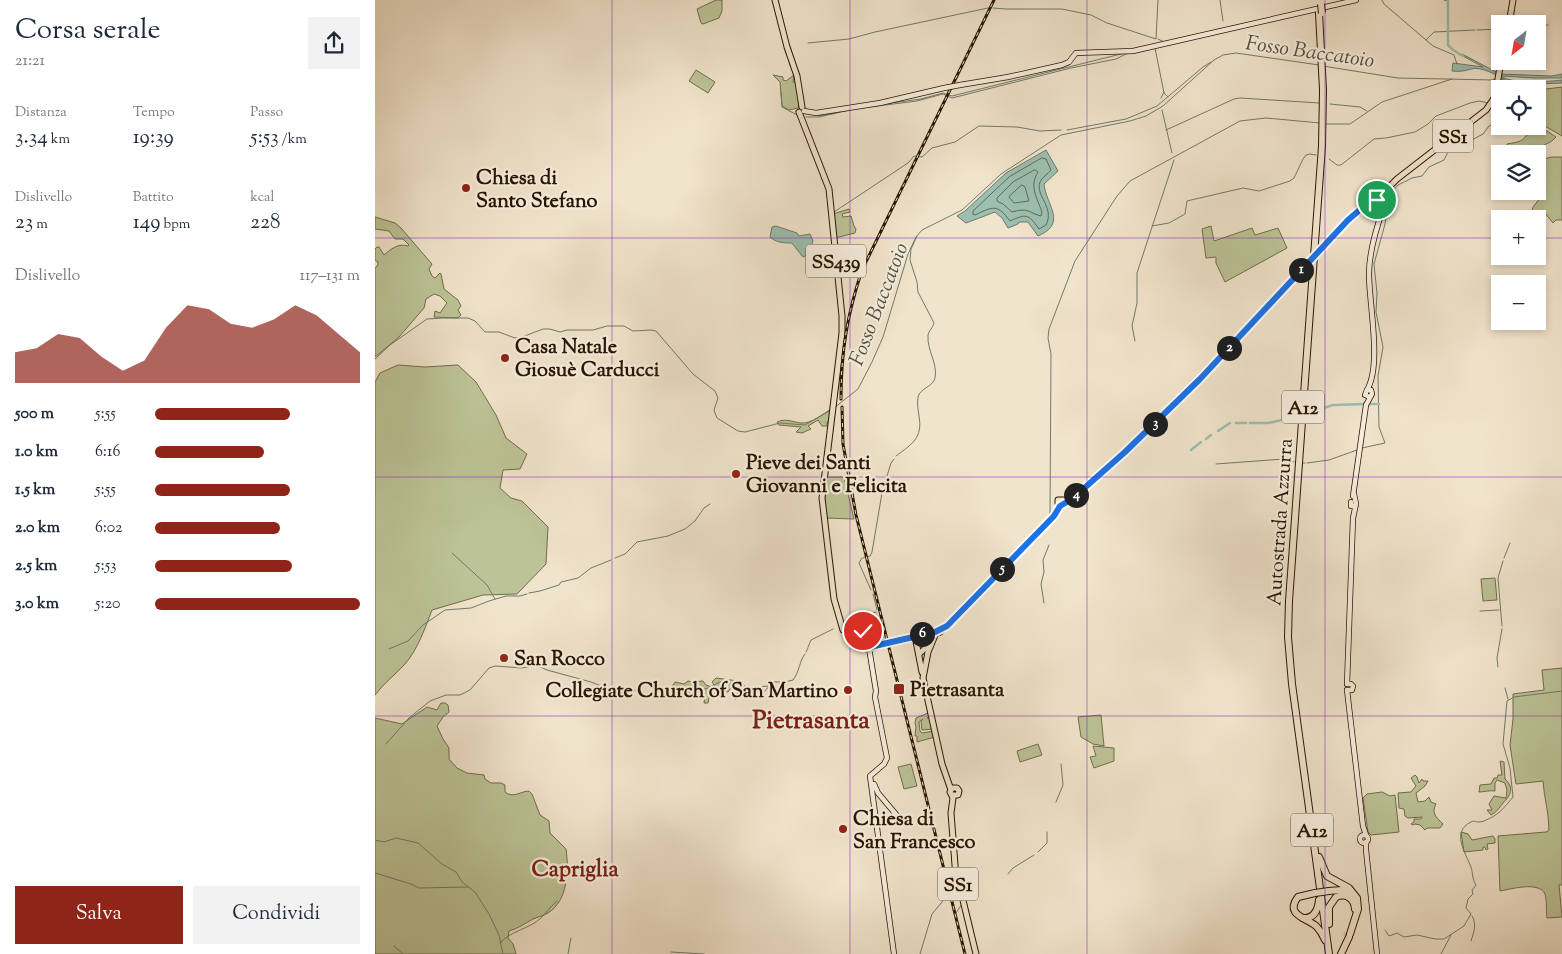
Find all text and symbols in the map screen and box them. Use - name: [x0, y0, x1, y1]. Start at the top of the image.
- text: Corsa serale: [15, 11, 161, 51]
- north arrow: [1491, 15, 1546, 70]
- map controls: [1491, 15, 1546, 330]
- button: share: [308, 17, 360, 69]
- water label: Fosso Baccatoio: [1243, 29, 1376, 77]
- text: 21:21: [15, 50, 45, 73]
- button: locate: [1491, 80, 1546, 135]
- text: Distanza: [15, 103, 67, 123]
- text: Tempo: [133, 103, 175, 123]
- text: Passo: [250, 103, 283, 123]
- road number: SS1: [1433, 120, 1473, 152]
- text: 3.34: [15, 123, 48, 153]
- text: 19:39: [133, 123, 174, 153]
- text: 5:53: [250, 123, 279, 153]
- text: km: [48, 130, 70, 150]
- text: /km: [279, 130, 307, 150]
- button: layers: [1491, 145, 1546, 200]
- place label: Chiesa di Santo Stefano: [476, 165, 598, 217]
- pin: [1356, 179, 1398, 221]
- marker: Chiesa di Santo Stefano: [460, 182, 472, 194]
- icon: arrive: [1363, 186, 1391, 214]
- text: Dislivello: [15, 188, 72, 208]
- text: Battito: [133, 188, 174, 208]
- text: kcal: [250, 188, 274, 208]
- text: 23: [15, 208, 33, 238]
- text: 149: [133, 208, 160, 238]
- text: 228: [250, 208, 280, 238]
- button: +: [1491, 210, 1546, 265]
- text: m: [33, 215, 48, 235]
- text: bpm: [160, 215, 190, 235]
- water label: Fosso Baccatoio: [843, 239, 917, 371]
- road number: SS439: [806, 245, 866, 278]
- pin: 1: [1289, 258, 1313, 282]
- text: 1: [1299, 260, 1304, 280]
- text: Dislivello: [15, 265, 80, 288]
- text: 117–131 m: [300, 265, 360, 288]
- button: −: [1491, 275, 1546, 330]
- place label: Casa Natale Giosuè Carducci: [515, 334, 660, 386]
- pin: 2: [1217, 336, 1241, 360]
- text: 2: [1226, 338, 1233, 358]
- marker: Casa Natale Giosuè Carducci: [499, 352, 511, 364]
- road number: A12: [1282, 391, 1324, 424]
- text: 500 m: [15, 403, 54, 426]
- text: 5:55: [95, 403, 116, 426]
- pin: 3: [1143, 412, 1167, 436]
- text: 3: [1153, 414, 1158, 434]
- street label: Autostrada Azzurra: [1261, 437, 1302, 607]
- text: 1.0 km: [15, 441, 58, 464]
- text: 6:16: [95, 441, 120, 464]
- place label: Pieve dei Santi Giovanni e Felicita: [746, 450, 908, 502]
- marker: Pieve dei Santi Giovanni e Felicita: [730, 468, 742, 480]
- text: 1.5 km: [15, 479, 55, 502]
- text: 5:55: [95, 479, 116, 502]
- pin: 4: [1063, 482, 1089, 508]
- text: 4: [1073, 485, 1080, 505]
- text: 2.0 km: [15, 517, 60, 540]
- text: 6:02: [95, 517, 123, 540]
- text: 2.5 km: [15, 555, 57, 578]
- text: 5:53: [95, 555, 117, 578]
- pin: 5: [989, 556, 1015, 582]
- text: 5: [1000, 559, 1005, 579]
- text: 3.0 km: [15, 593, 59, 616]
- text: 5:20: [95, 593, 121, 616]
- pin: [842, 610, 884, 652]
- icon: check: [849, 617, 877, 645]
- pin: 6: [909, 622, 935, 646]
- text: 6: [919, 624, 926, 644]
- place label: San Rocco: [514, 646, 605, 675]
- marker: San Rocco: [498, 652, 510, 664]
- place label: Pietrasanta: [910, 677, 1005, 706]
- place label: Collegiate Church of San Martino: [546, 678, 838, 707]
- marker: Pietrasanta: [892, 682, 906, 696]
- marker: Collegiate Church of San Martino: [842, 684, 854, 696]
- district label: Pietrasanta: [752, 704, 870, 740]
- place label: Chiesa di San Francesco: [853, 806, 976, 858]
- road number: A12: [1291, 814, 1333, 846]
- marker: Chiesa di San Francesco: [837, 823, 849, 835]
- district label: Capriglia: [531, 855, 619, 887]
- road number: SS1: [938, 868, 978, 901]
- button: Salva: [15, 886, 183, 944]
- button: Condividi: [193, 886, 360, 944]

